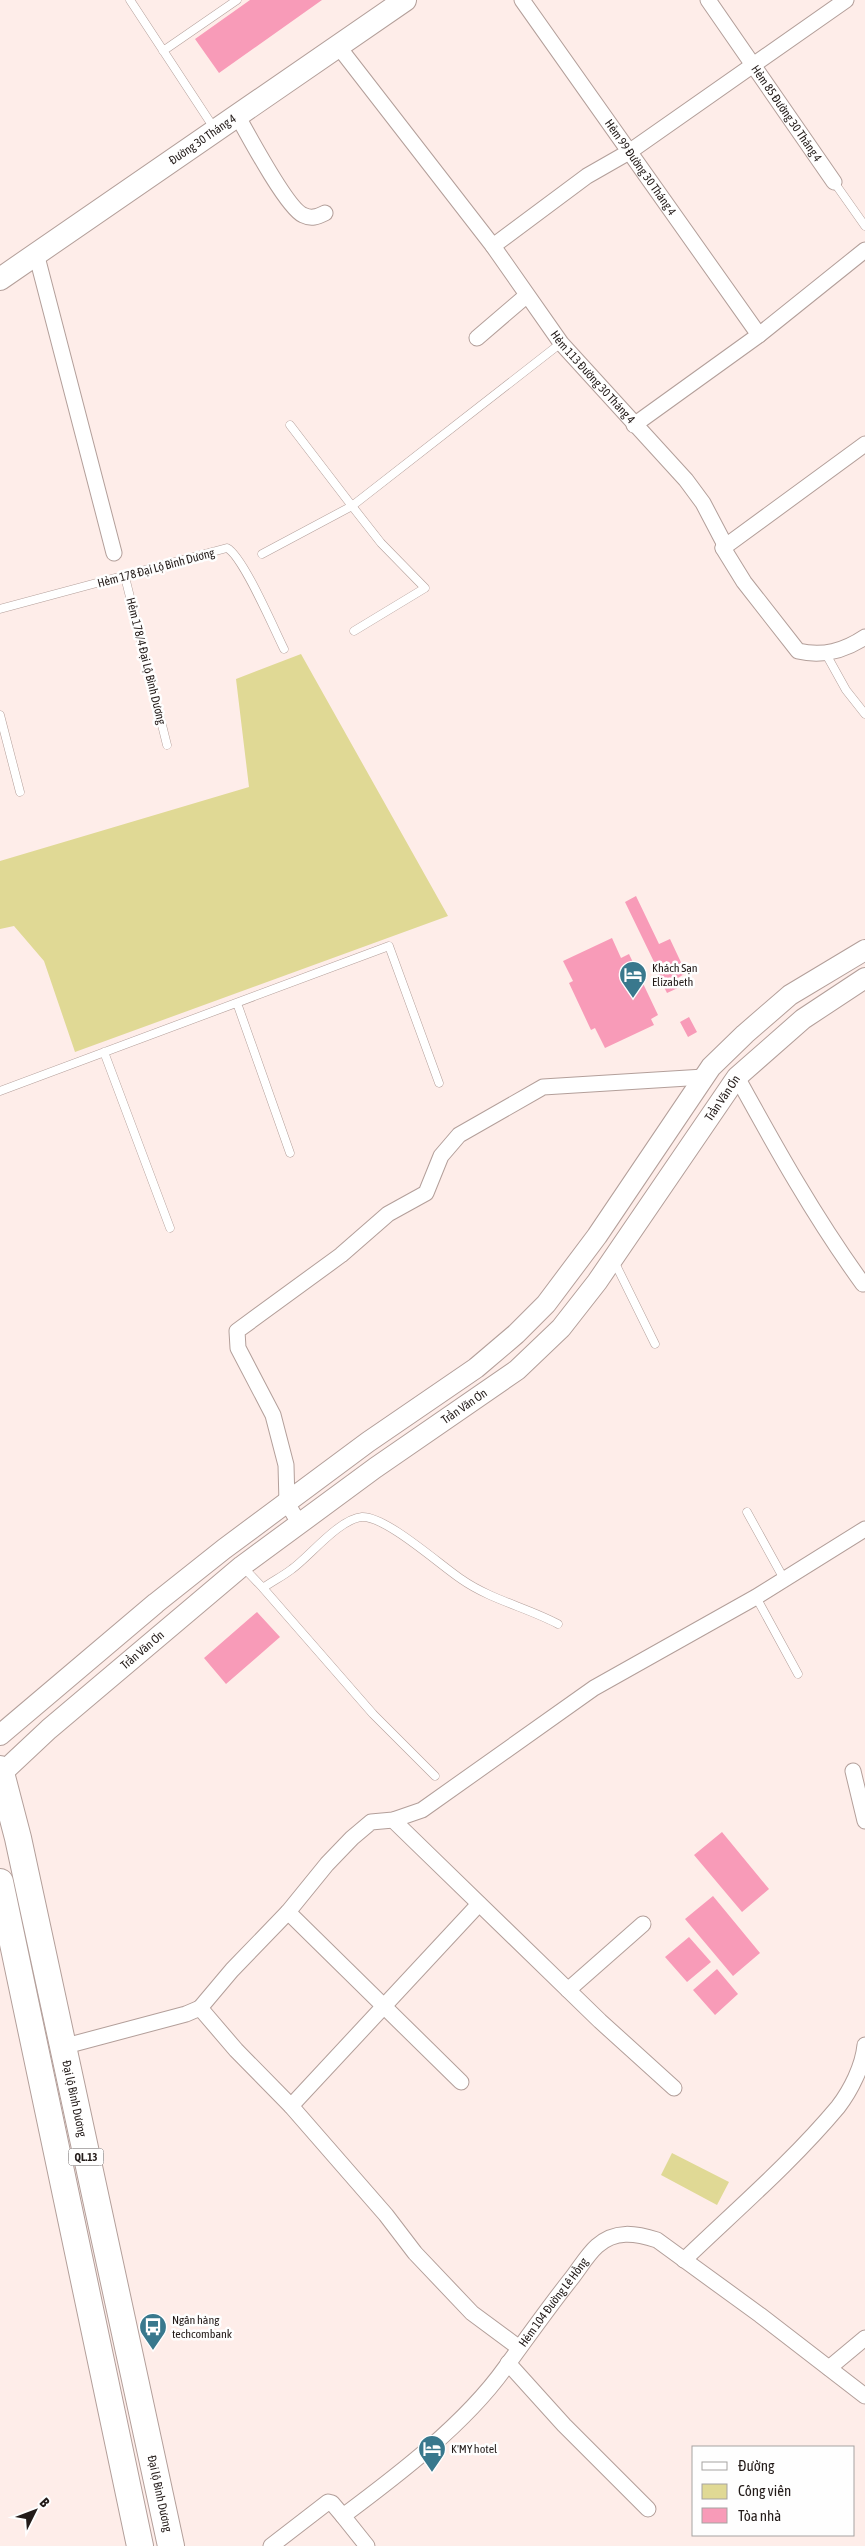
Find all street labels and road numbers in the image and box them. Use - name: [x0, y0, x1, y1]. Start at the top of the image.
- street label: Hẻm 85 Đường 30 Tháng 4: [748, 63, 825, 165]
- street label: Đường 30 Tháng 4: [166, 111, 239, 167]
- street label: Hẻm 99 Đường 30 Tháng 4: [602, 117, 679, 218]
- street label: Hẻm 113 Đường 30 Tháng 4: [548, 328, 638, 427]
- street label: Hẻm 178 Đại Lộ Bình Dương: [96, 545, 217, 590]
- street label: Hẻm 178/4 Đại Lộ Bình Dương: [123, 596, 169, 727]
- street label: Trần Văn Ơn: [702, 1073, 743, 1124]
- street label: Trần Văn Ơn: [439, 1386, 490, 1427]
- street label: Trần Văn Ơn: [118, 1628, 167, 1672]
- street label: Đại lộ Bình Dương: [59, 2059, 90, 2139]
- road number: QL.13: [68, 2148, 104, 2166]
- street label: Hẻm 104 Đường Lê Hồng: [516, 2254, 592, 2350]
- street label: Đại lộ Bình Dương: [145, 2454, 175, 2534]

